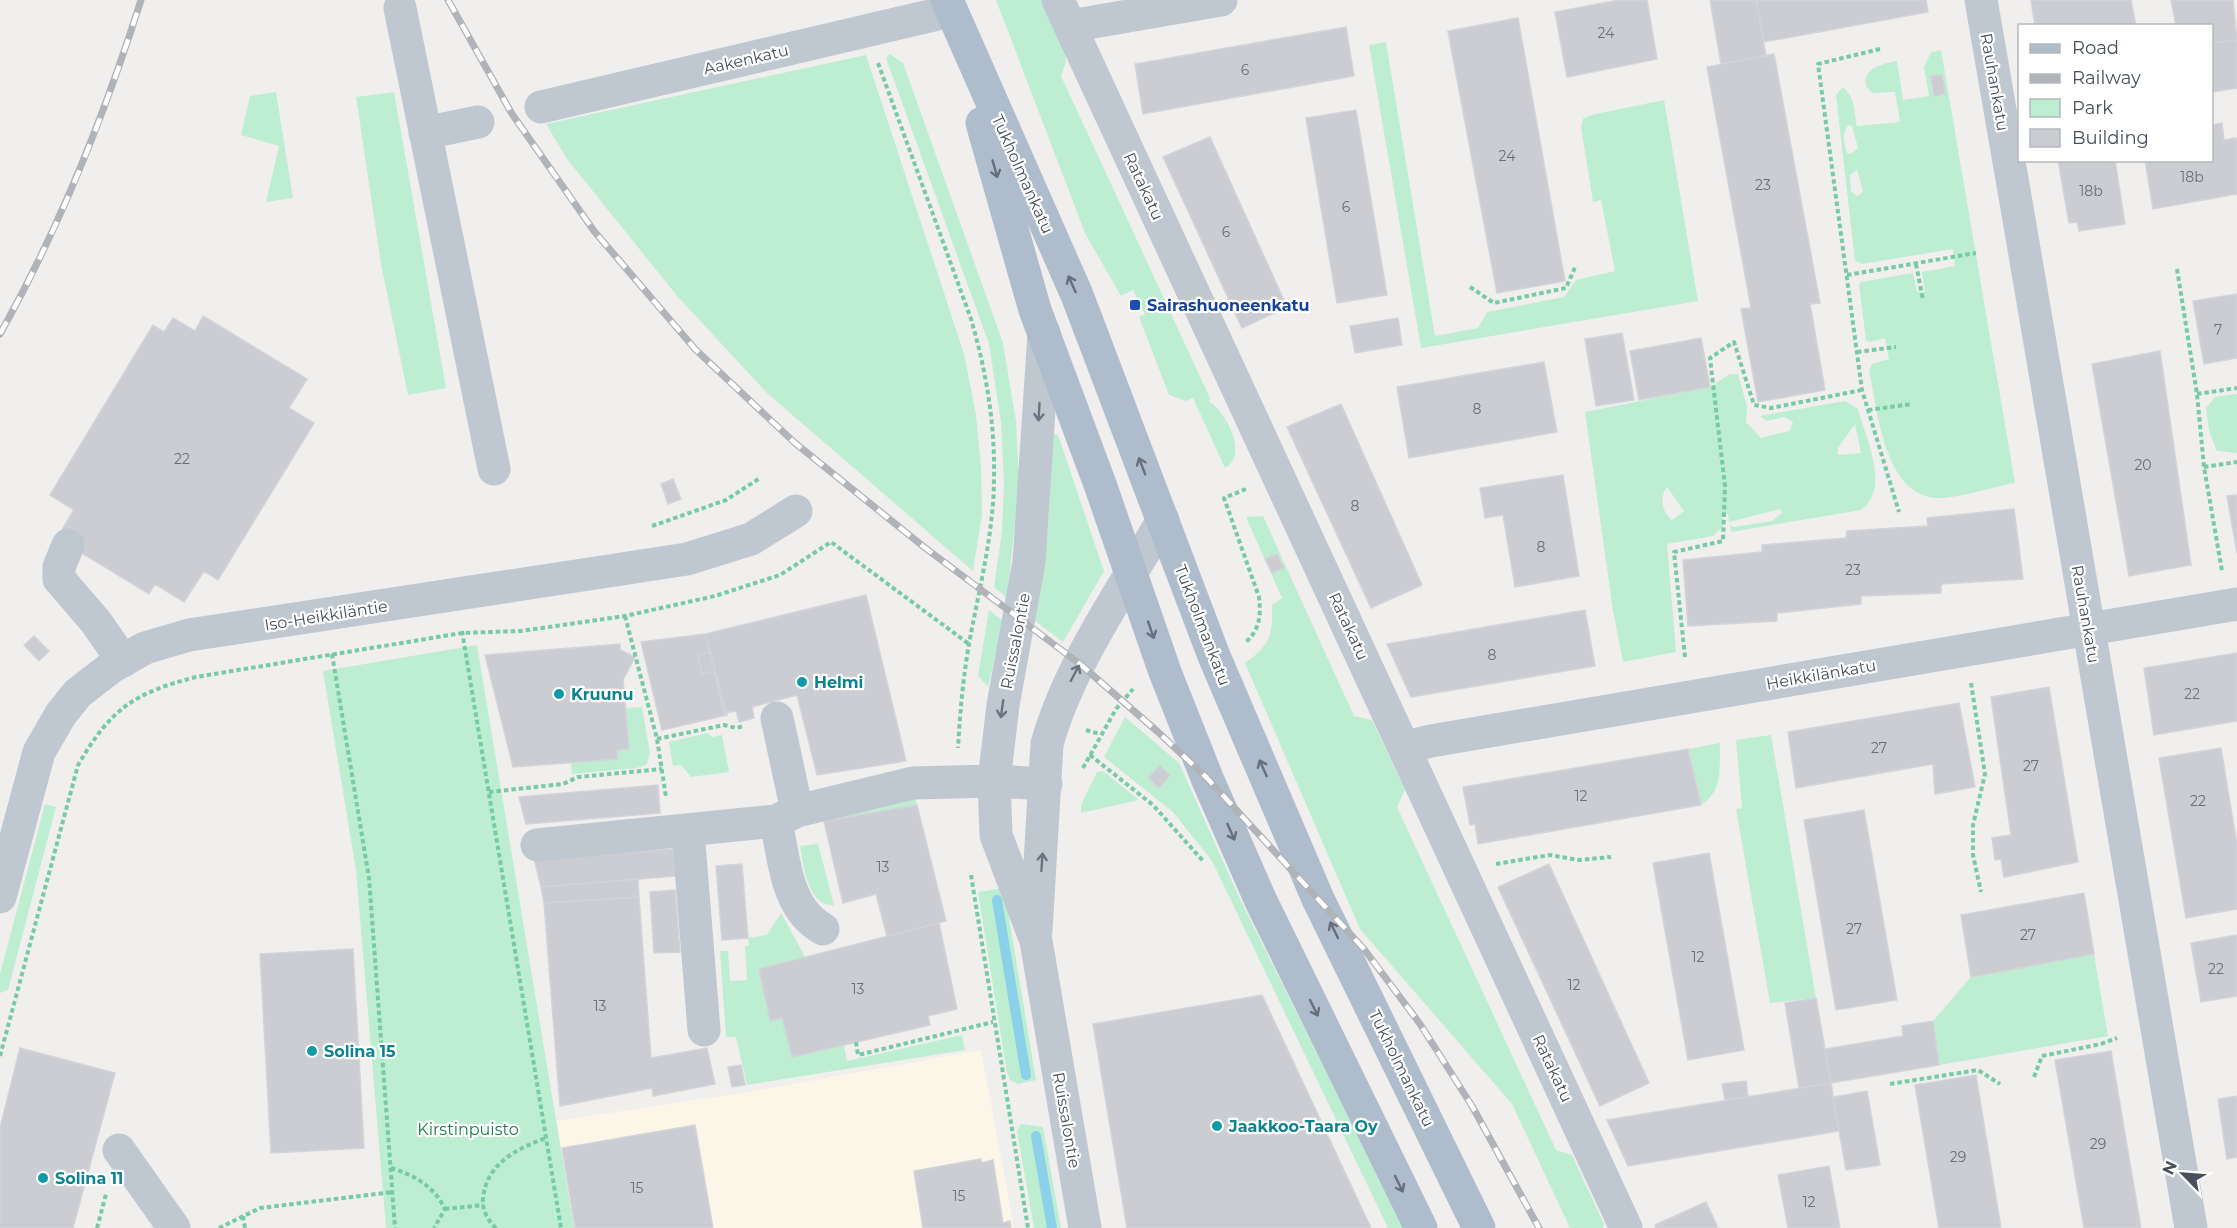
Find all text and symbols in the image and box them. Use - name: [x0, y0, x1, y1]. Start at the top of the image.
- house number: 24: [1598, 24, 1615, 42]
- legend: [2018, 24, 2213, 162]
- street label: Rauhankatu: [1977, 32, 2012, 132]
- text: Road: [2072, 37, 2119, 59]
- street label: Aakenkatu: [702, 40, 790, 78]
- house number: 6: [1241, 61, 1250, 79]
- text: Railway: [2072, 67, 2141, 89]
- text: Park: [2072, 97, 2113, 119]
- street label: Tukholmankatu: [988, 112, 1057, 236]
- text: Building: [2072, 127, 2149, 149]
- house number: 24: [1499, 147, 1516, 165]
- street label: Ratakatu: [1120, 149, 1168, 223]
- one-way arrow: [990, 159, 1001, 178]
- house number: 18b: [2180, 168, 2204, 186]
- house number: 23: [1755, 176, 1771, 194]
- house number: 18b: [2079, 182, 2103, 200]
- house number: 6: [1342, 198, 1351, 216]
- house number: 6: [1222, 223, 1231, 241]
- one-way arrow: [1066, 275, 1077, 293]
- place label: Sairashuoneenkatu: [1147, 296, 1310, 315]
- marker: Sairashuoneenkatu: [1128, 298, 1142, 312]
- house number: 7: [2214, 321, 2222, 339]
- house number: 8: [1473, 400, 1482, 418]
- one-way arrow: [1034, 402, 1045, 422]
- house number: 22: [174, 450, 190, 468]
- house number: 20: [2134, 456, 2152, 474]
- one-way arrow: [1136, 457, 1147, 476]
- house number: 8: [1351, 497, 1360, 515]
- house number: 8: [1537, 538, 1546, 556]
- house number: 23: [1845, 561, 1861, 579]
- street label: Tukholmankatu: [1171, 562, 1234, 688]
- street label: Rauhankatu: [2068, 564, 2103, 664]
- street label: Ratakatu: [1325, 589, 1373, 663]
- street label: Ruissalontie: [997, 592, 1034, 691]
- street label: Iso-Heikkiläntie: [263, 596, 389, 635]
- one-way arrow: [1146, 620, 1157, 639]
- house number: 8: [1488, 646, 1497, 664]
- street label: Heikkilänkatu: [1765, 655, 1877, 693]
- one-way arrow: [1069, 665, 1081, 682]
- place label: Helmi: [814, 673, 863, 692]
- marker: Helmi: [795, 675, 809, 689]
- place label: Kruunu: [571, 685, 634, 704]
- house number: 22: [2184, 685, 2200, 703]
- marker: Kruunu: [552, 687, 566, 701]
- one-way arrow: [997, 699, 1008, 719]
- house number: 27: [1871, 739, 1887, 757]
- house number: 27: [2023, 757, 2039, 775]
- one-way arrow: [1257, 760, 1268, 778]
- house number: 12: [1574, 787, 1588, 805]
- house number: 22: [2190, 792, 2206, 810]
- one-way arrow: [1226, 822, 1238, 840]
- one-way arrow: [1037, 853, 1048, 873]
- house number: 13: [877, 858, 890, 876]
- house number: 27: [1846, 920, 1862, 938]
- one-way arrow: [1327, 922, 1339, 940]
- house number: 27: [2020, 926, 2036, 944]
- house number: 12: [1691, 948, 1705, 966]
- house number: 22: [2208, 960, 2224, 978]
- house number: 12: [1567, 976, 1581, 994]
- house number: 13: [852, 980, 865, 998]
- house number: 13: [594, 997, 607, 1015]
- one-way arrow: [1308, 999, 1320, 1017]
- street label: Tukholmankatu: [1365, 1007, 1438, 1130]
- street label: Ratakatu: [1529, 1031, 1577, 1105]
- place label: Solina 15: [324, 1042, 396, 1061]
- marker: Solina 15: [305, 1044, 319, 1058]
- street label: Ruissalontie: [1049, 1071, 1084, 1170]
- place label: Jaakkoo-Taara Oy: [1228, 1117, 1378, 1136]
- marker: Jaakkoo-Taara Oy: [1210, 1119, 1224, 1133]
- park label: Kirstinpuisto: [417, 1120, 519, 1139]
- house number: 29: [2090, 1135, 2106, 1153]
- north arrow: [2153, 1144, 2213, 1204]
- house number: 29: [1950, 1148, 1966, 1166]
- text: N: [2159, 1158, 2181, 1178]
- place label: Solina 11: [55, 1169, 123, 1188]
- marker: Solina 11: [36, 1171, 50, 1185]
- one-way arrow: [1394, 1174, 1406, 1192]
- house number: 15: [631, 1179, 644, 1197]
- house number: 15: [953, 1187, 966, 1205]
- house number: 12: [1802, 1193, 1816, 1211]

